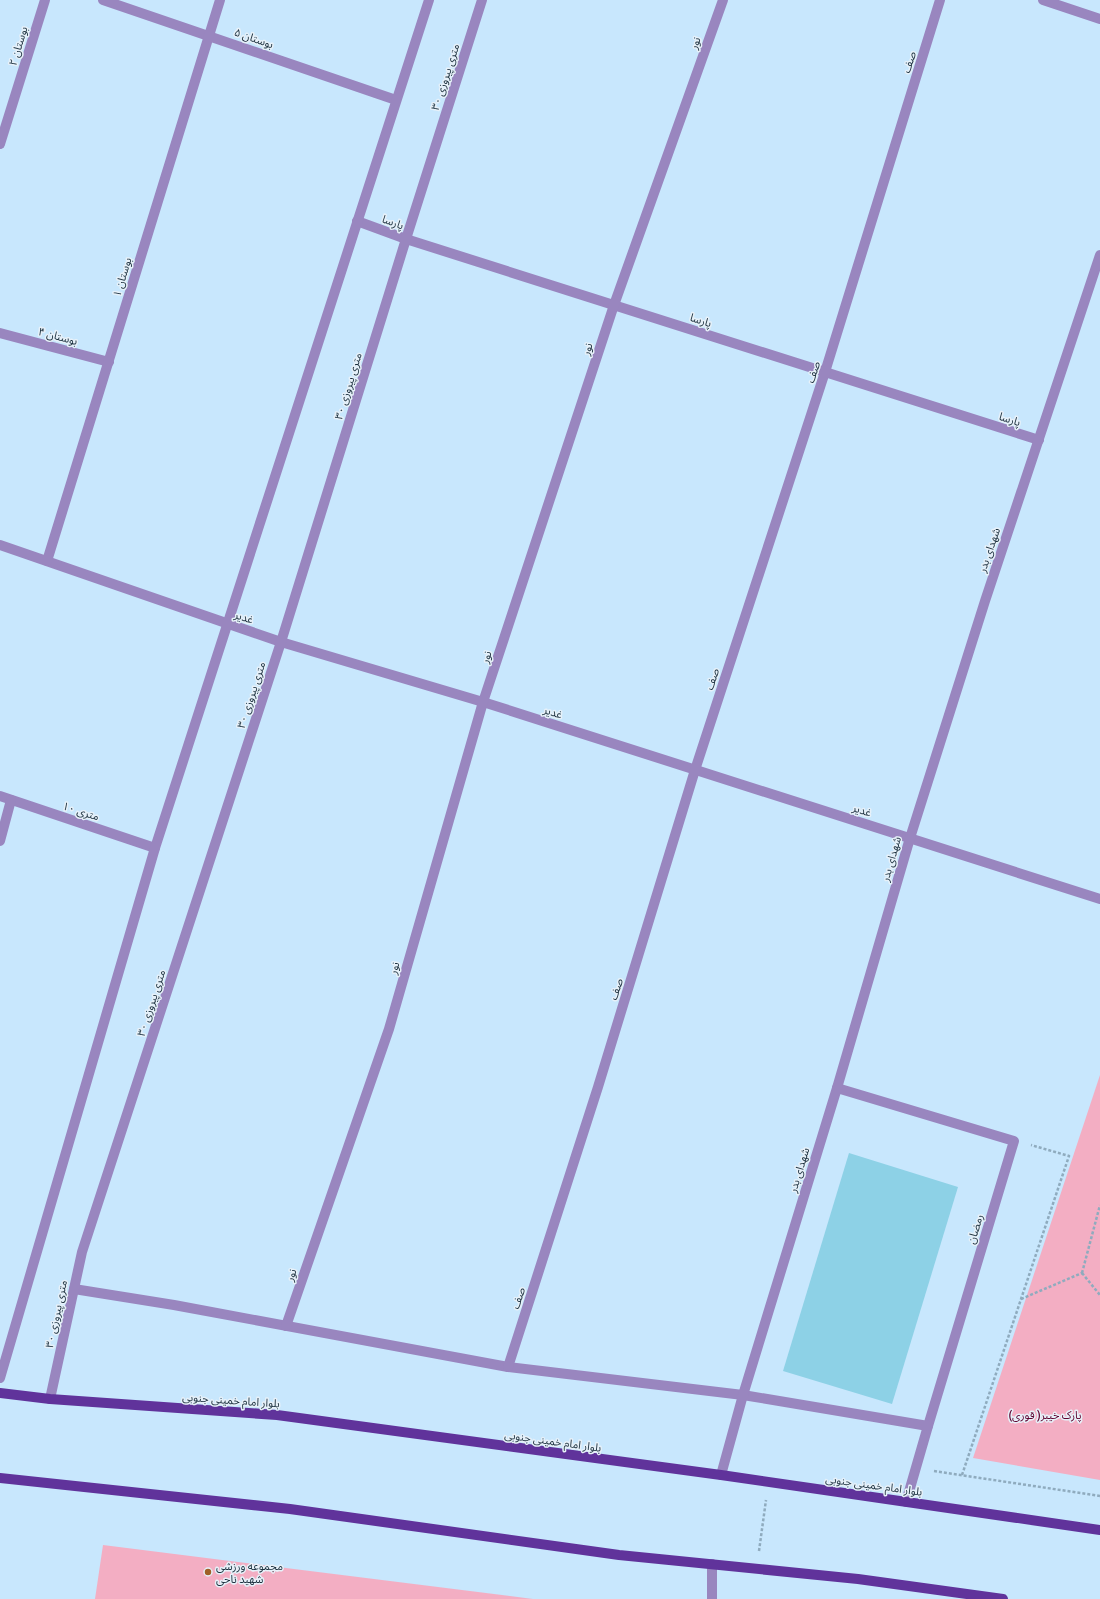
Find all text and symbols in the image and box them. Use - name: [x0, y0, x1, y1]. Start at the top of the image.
- street label: بوستان ۲: [6, 25, 31, 67]
- street label: بوستان ۵: [233, 26, 275, 51]
- street label: نور: [687, 35, 704, 52]
- street label: ۳۰ متری پیروزی: [429, 42, 463, 112]
- street label: صف: [900, 50, 919, 75]
- street label: پارسا: [380, 213, 405, 233]
- street label: بوستان ۱: [110, 256, 135, 298]
- street label: پارسا: [688, 311, 713, 331]
- street label: بوستان ۴: [37, 325, 79, 348]
- street label: نور: [579, 341, 596, 358]
- street label: ۳۰ متری پیروزی: [332, 351, 366, 421]
- street label: صف: [804, 360, 823, 385]
- street label: پارسا: [997, 410, 1022, 430]
- street label: شهدای بدر: [975, 526, 1003, 575]
- street label: غدیر: [232, 608, 255, 627]
- street label: نور: [478, 649, 495, 666]
- street label: ۳۰ متری پیروزی: [235, 660, 269, 730]
- street label: صف: [703, 667, 722, 692]
- street label: غدیر: [541, 703, 564, 722]
- street label: ۱۰ متری: [61, 799, 101, 824]
- street label: غدیر: [850, 801, 873, 820]
- street label: شهدای بدر: [879, 835, 904, 884]
- street label: نور: [386, 960, 402, 977]
- street label: ۳۰ متری پیروزی: [135, 968, 169, 1038]
- street label: صف: [607, 977, 626, 1002]
- street label: شهدای بدر: [786, 1146, 813, 1195]
- street label: رمضان: [965, 1213, 986, 1246]
- street label: نور: [283, 1267, 300, 1284]
- street label: ۳۰ متری پیروزی: [43, 1279, 71, 1349]
- street label: صف: [509, 1286, 528, 1311]
- street label: بلوار امام خمینی جنوبی: [182, 1391, 280, 1411]
- park label: پارک خیبر( قوری): [1008, 1409, 1082, 1423]
- street label: بلوار امام خمینی جنوبی: [504, 1428, 602, 1456]
- street label: بلوار امام خمینی جنوبی: [825, 1472, 923, 1500]
- place label: مجموعه ورزشی شهید ناحی: [216, 1560, 283, 1586]
- marker: مجموعه ورزشی شهید ناحی: [203, 1567, 213, 1577]

